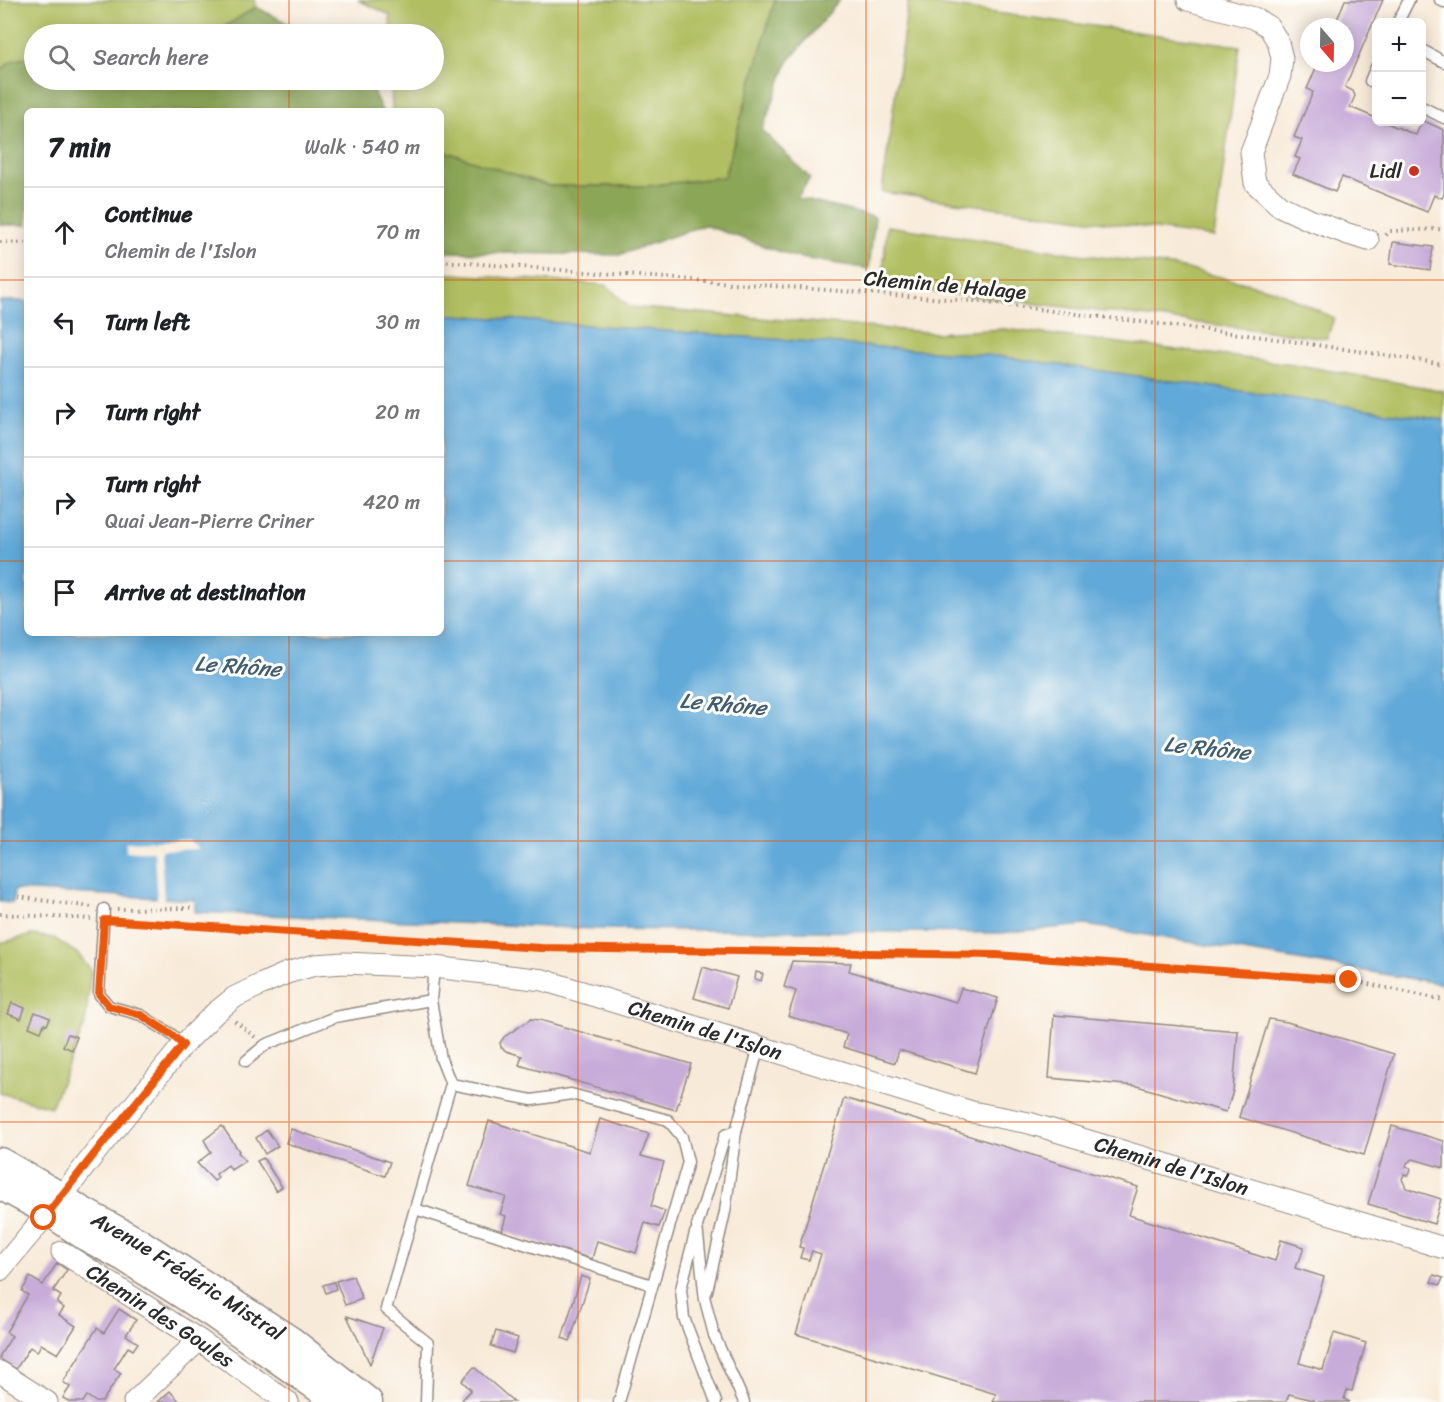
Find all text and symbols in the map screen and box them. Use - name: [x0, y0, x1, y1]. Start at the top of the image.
- north arrow: [1300, 18, 1354, 72]
- map controls: [1372, 18, 1426, 126]
- button: +: [1372, 18, 1426, 72]
- search box: [24, 24, 444, 90]
- text: Search here: [93, 38, 209, 77]
- icon: search: [45, 41, 78, 74]
- button: −: [1372, 72, 1426, 126]
- text: 7 min: [48, 124, 111, 170]
- text: Walk · 540 m: [305, 130, 420, 165]
- place label: Lidl: [1369, 152, 1403, 190]
- marker: Lidl: [1407, 164, 1421, 178]
- text: Continue: [105, 195, 193, 234]
- text: 70 m: [375, 215, 420, 250]
- icon: ahead: [48, 216, 81, 249]
- text: Chemin de l'Islon: [105, 234, 257, 269]
- street label: Chemin de Halage: [862, 259, 1028, 311]
- text: Turn left: [105, 303, 190, 342]
- text: 30 m: [376, 305, 420, 340]
- icon: left: [48, 306, 81, 339]
- text: Turn right: [105, 393, 200, 432]
- text: 20 m: [375, 395, 420, 430]
- icon: right: [48, 396, 81, 429]
- text: Turn right: [105, 465, 200, 504]
- text: 420 m: [363, 485, 420, 520]
- icon: right: [48, 486, 81, 519]
- text: Quai Jean-Pierre Criner: [105, 504, 314, 539]
- text: Arrive at destination: [105, 573, 306, 612]
- icon: arrive: [48, 576, 81, 609]
- water label: Le Rhône: [194, 644, 285, 689]
- water label: Le Rhône: [678, 681, 770, 727]
- water label: Le Rhône: [1162, 724, 1255, 772]
- route end: [1335, 966, 1361, 992]
- street label: Chemin de l'Islon: [624, 988, 787, 1071]
- street label: Chemin de l'Islon: [1090, 1125, 1253, 1207]
- street label: Avenue Frédéric Mistral: [83, 1200, 293, 1352]
- route start: [30, 1204, 56, 1230]
- street label: Chemin des Goules: [78, 1253, 243, 1378]

